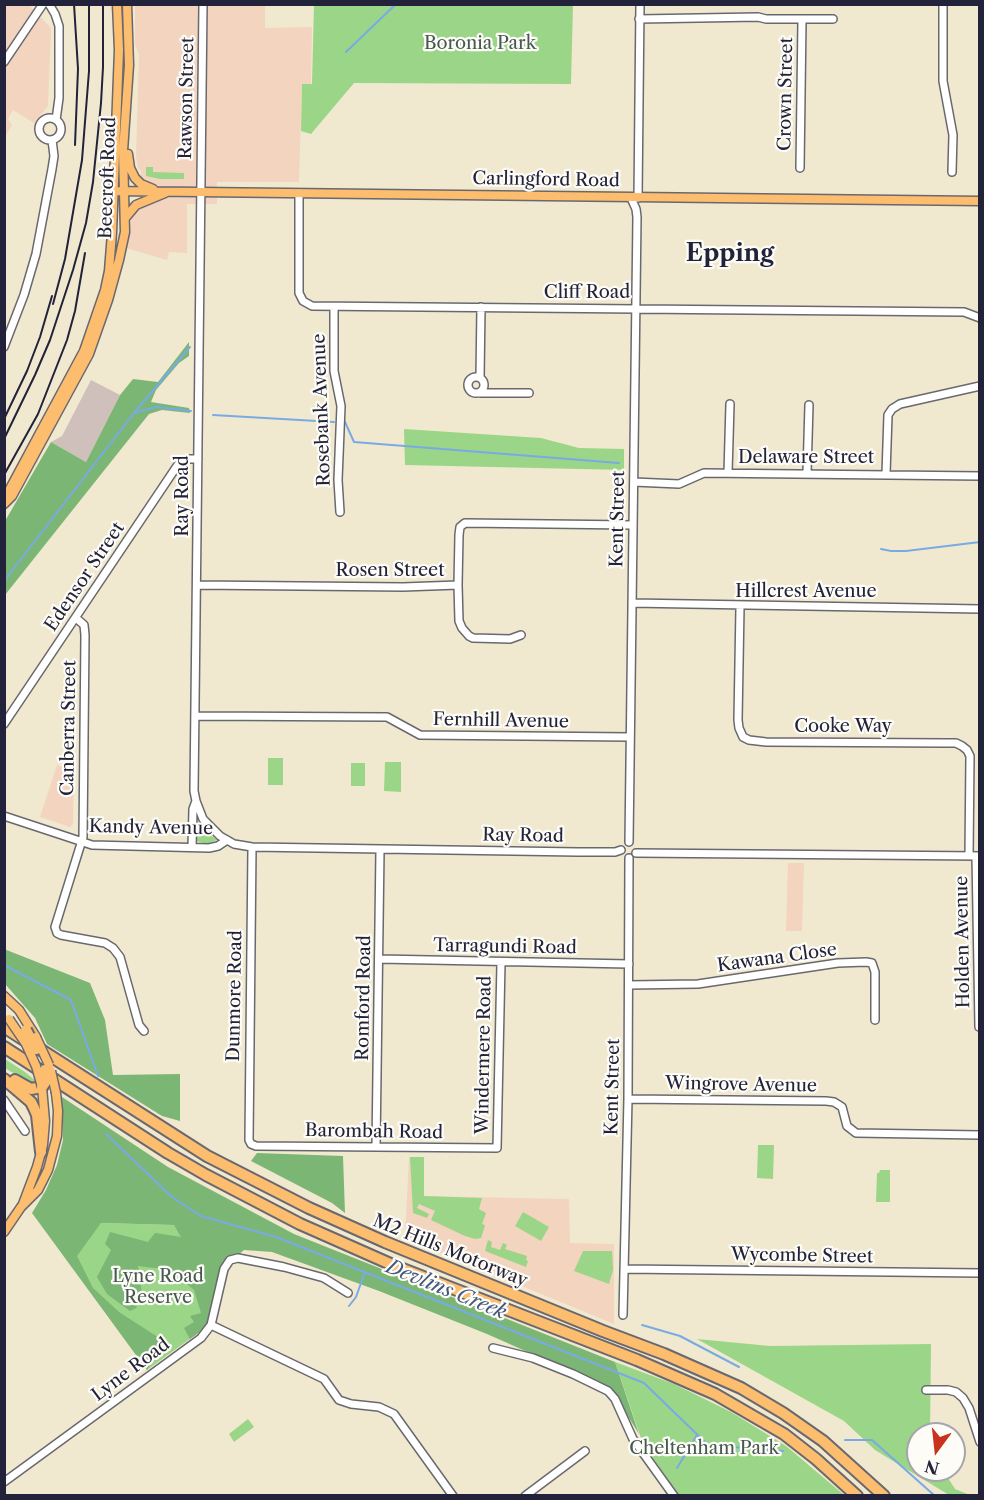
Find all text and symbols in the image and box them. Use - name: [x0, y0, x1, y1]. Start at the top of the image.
- park label: Boronia Park: [424, 33, 536, 55]
- street label: Rawson Street: [175, 36, 199, 160]
- street label: Crown Street: [774, 37, 798, 151]
- street label: Beecroft Road: [95, 117, 121, 239]
- street label: Carlingford Road: [472, 168, 620, 192]
- district label: Epping: [686, 240, 774, 268]
- street label: Cliff Road: [544, 282, 630, 304]
- street label: Rosebank Avenue: [309, 333, 335, 487]
- street label: Delaware Street: [738, 447, 874, 469]
- street label: Ray Road: [172, 455, 194, 537]
- street label: Kent Street: [606, 470, 630, 568]
- street label: Edensor Street: [41, 518, 129, 636]
- street label: Rosen Street: [335, 560, 445, 582]
- street label: Hillcrest Avenue: [735, 581, 877, 603]
- street label: Canberra Street: [57, 660, 81, 796]
- street label: Fernhill Avenue: [433, 709, 569, 733]
- street label: Cooke Way: [794, 716, 892, 738]
- street label: Kandy Avenue: [89, 816, 213, 840]
- street label: Ray Road: [482, 824, 564, 848]
- street label: Holden Avenue: [951, 876, 975, 1008]
- street label: Dunmore Road: [223, 930, 247, 1062]
- street label: Romford Road: [352, 935, 376, 1061]
- street label: Tarragundi Road: [433, 935, 577, 959]
- street label: Kawana Close: [716, 939, 838, 977]
- street label: Windermere Road: [472, 976, 496, 1134]
- street label: Kent Street: [601, 1038, 625, 1136]
- street label: Wingrove Avenue: [665, 1073, 817, 1097]
- street label: Barombah Road: [305, 1120, 443, 1144]
- street label: M2 Hills Motorway: [370, 1210, 530, 1292]
- street label: Wycombe Street: [731, 1244, 873, 1268]
- water label: Devlins Creek: [382, 1255, 510, 1325]
- park label: Lyne Road Reserve: [112, 1266, 204, 1308]
- street label: Lyne Road: [88, 1334, 174, 1406]
- north arrow: [906, 1422, 966, 1482]
- park label: Cheltenham Park: [629, 1438, 779, 1460]
- text: N: [923, 1456, 941, 1479]

